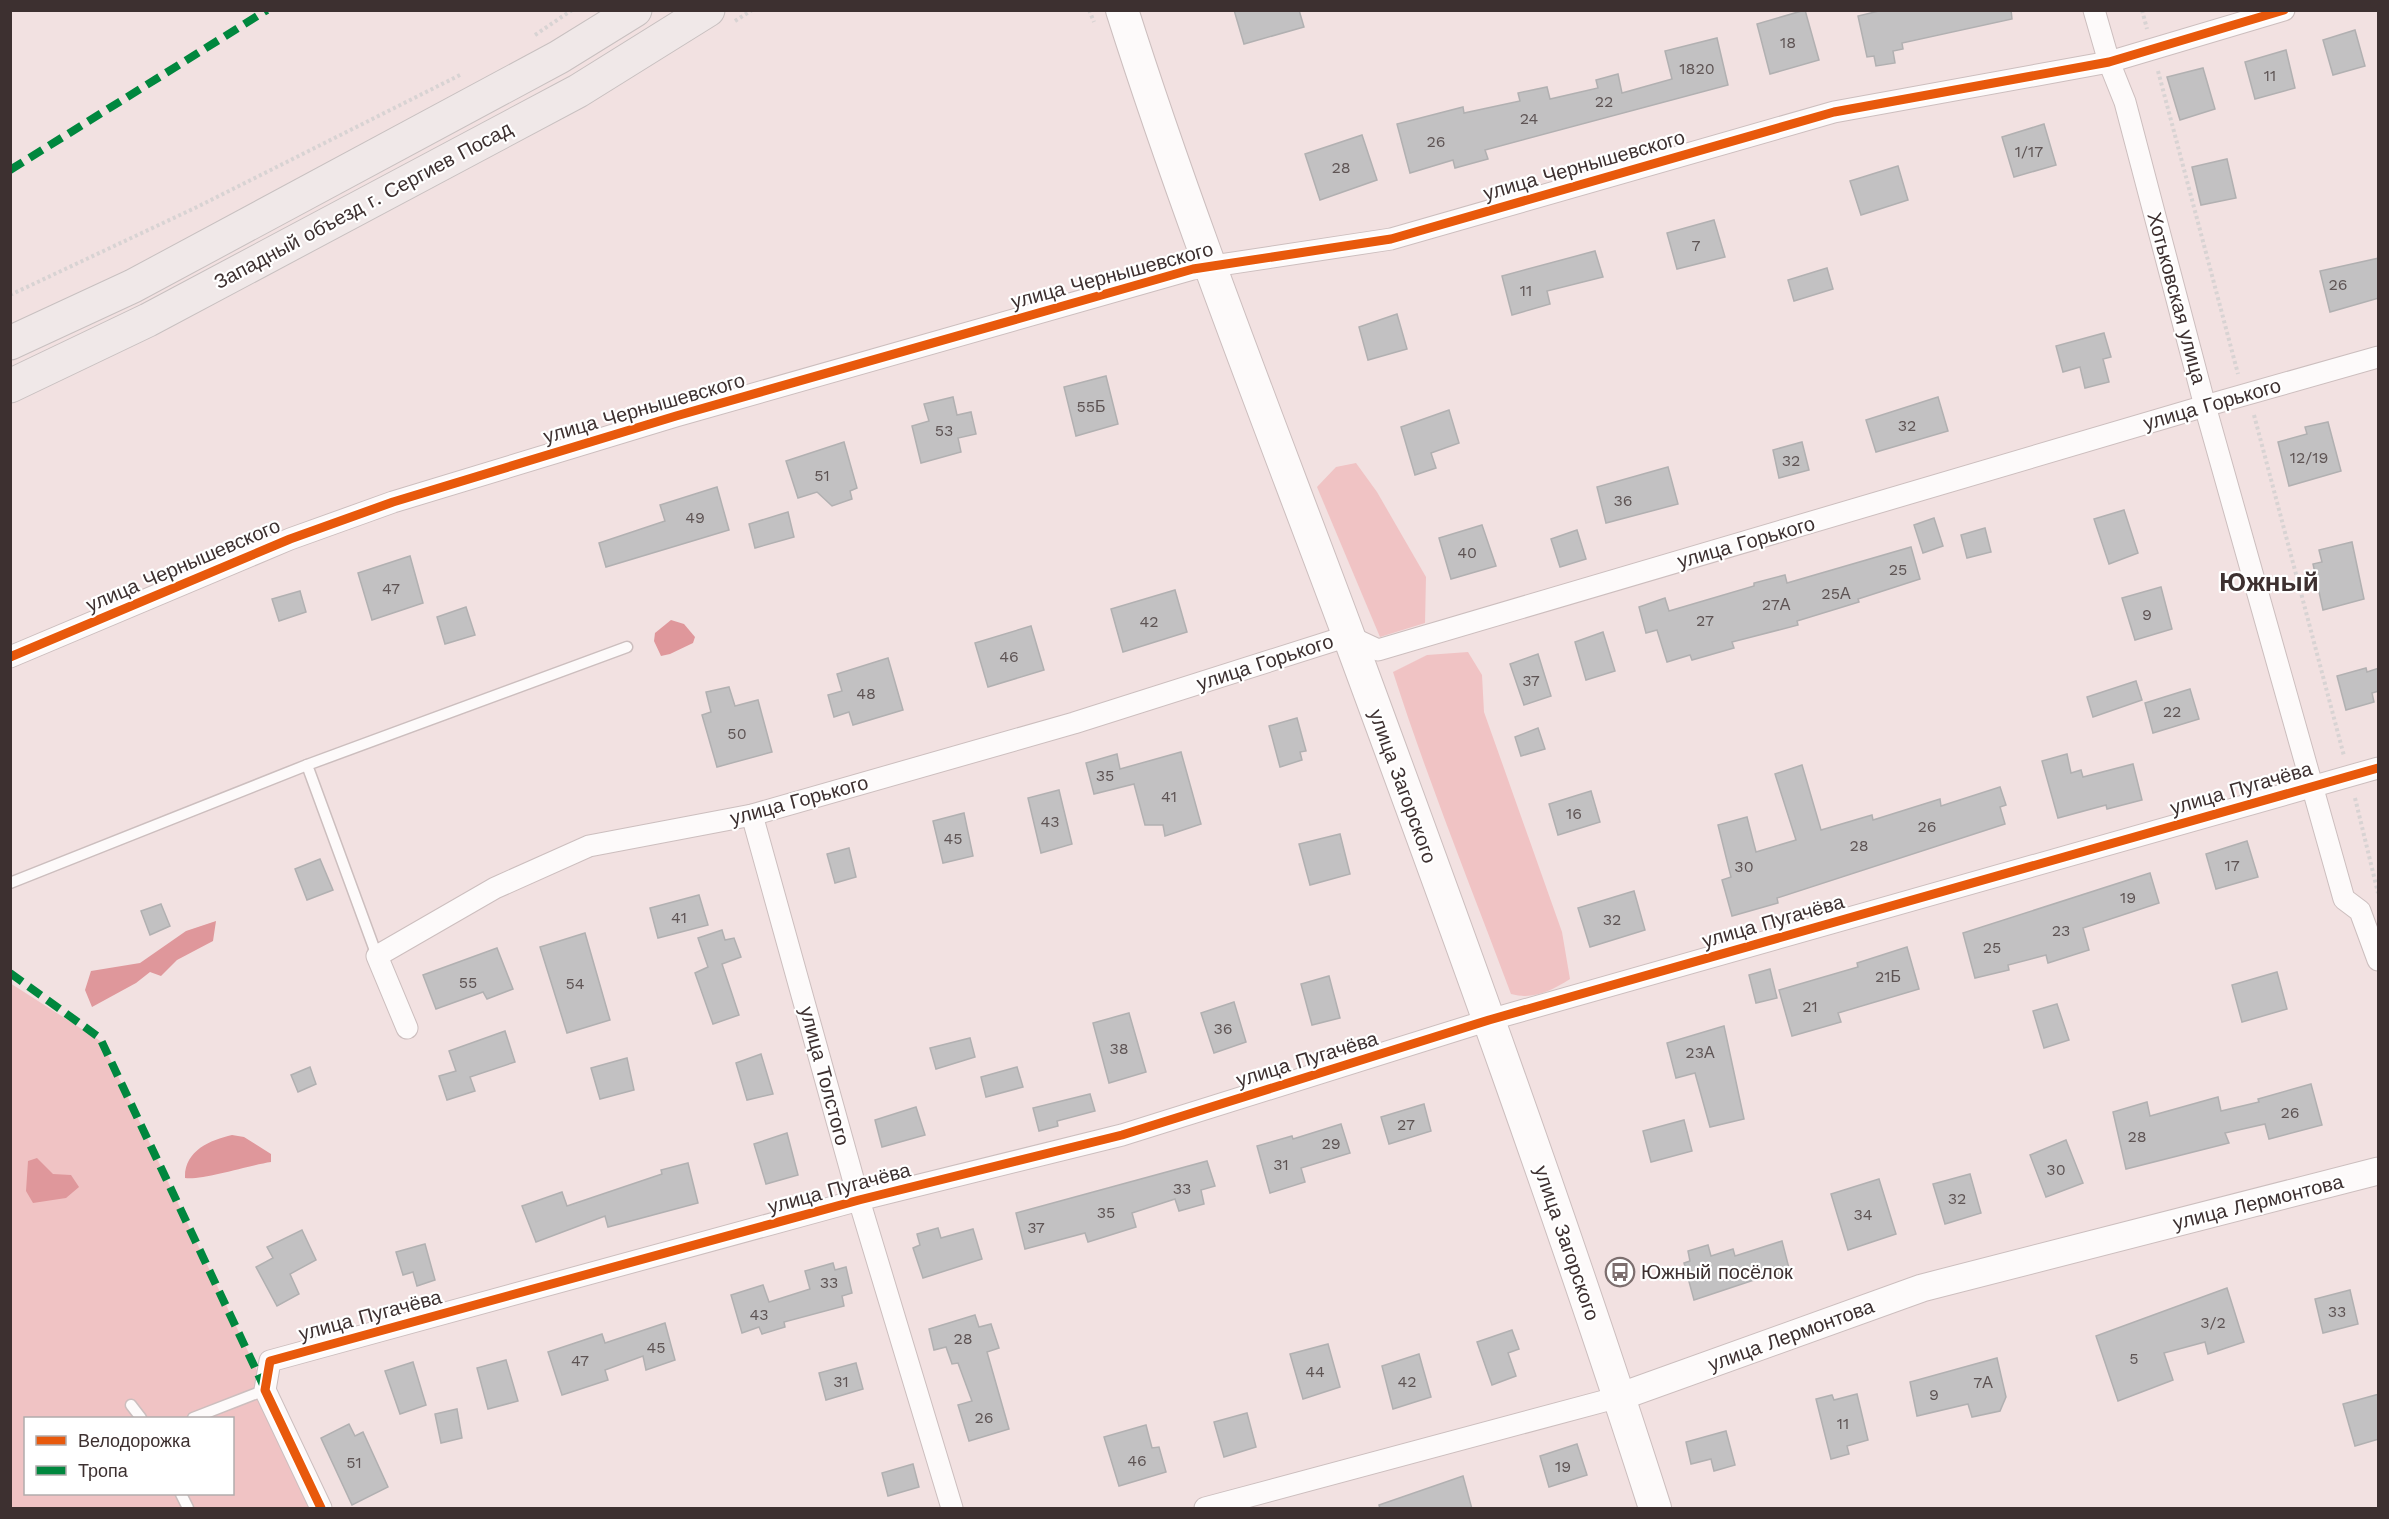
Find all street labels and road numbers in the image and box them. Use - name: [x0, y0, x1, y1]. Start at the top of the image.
- street label: Западный объезд г. Сергиев Посад: [210, 116, 516, 294]
- street label: улица Чернышевского: [1481, 125, 1687, 205]
- street label: Хотьковская улица: [2143, 209, 2212, 387]
- street label: улица Чернышевского: [1008, 236, 1216, 314]
- street label: улица Чернышевского: [541, 368, 747, 448]
- street label: улица Горького: [2140, 373, 2284, 435]
- street label: улица Горького: [1674, 511, 1818, 573]
- street label: улица Чернышевского: [82, 513, 284, 617]
- street label: улица Горького: [1194, 629, 1336, 695]
- street label: улица Загорского: [1364, 706, 1442, 866]
- street label: улица Пугачёва: [2167, 756, 2316, 820]
- street label: улица Горького: [727, 770, 871, 830]
- street label: улица Пугачёва: [1699, 889, 1848, 953]
- street label: улица Толстого: [795, 1004, 855, 1148]
- street label: улица Пугачёва: [1233, 1026, 1382, 1092]
- street label: улица Пугачёва: [765, 1157, 914, 1219]
- street label: улица Загорского: [1529, 1162, 1605, 1324]
- street label: улица Лермонтова: [2170, 1169, 2346, 1235]
- street label: улица Пугачёва: [296, 1284, 445, 1346]
- street label: улица Лермонтова: [1705, 1294, 1878, 1376]

